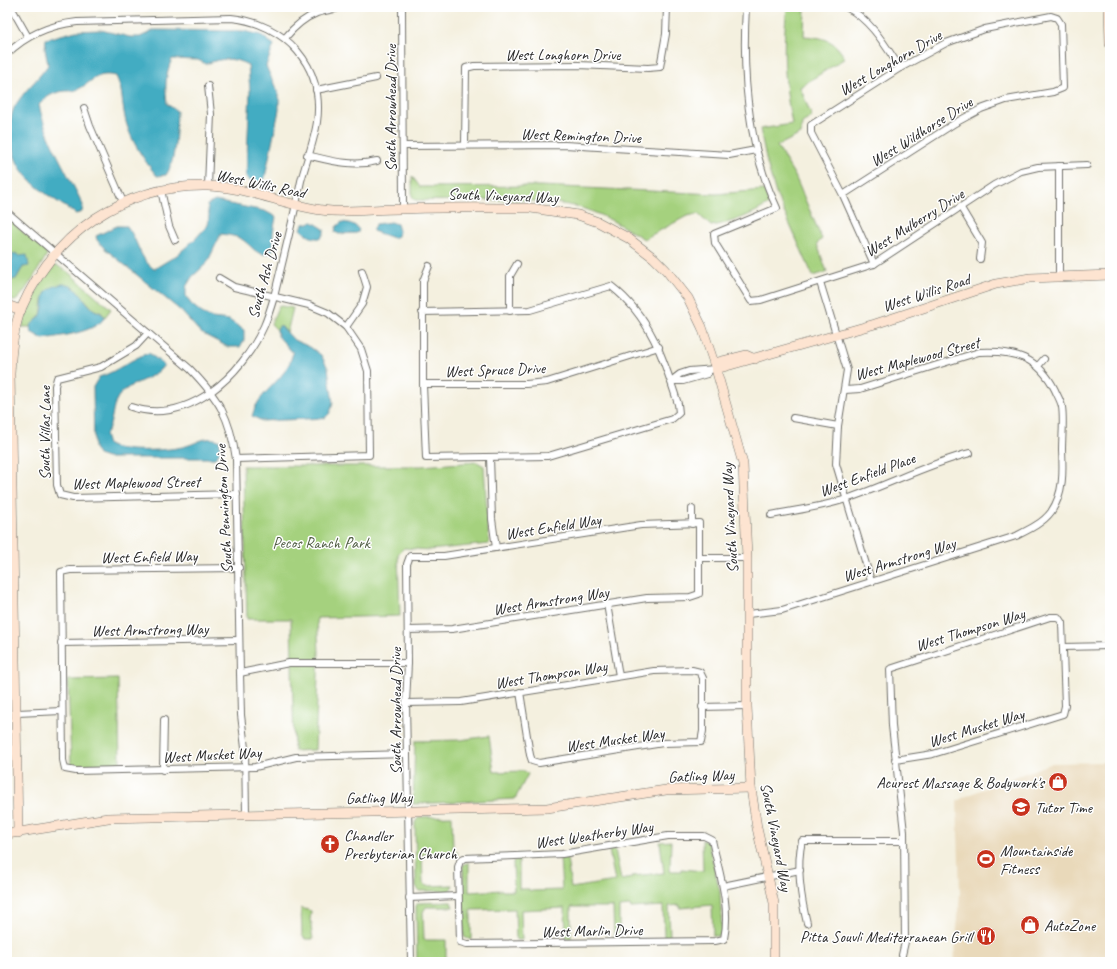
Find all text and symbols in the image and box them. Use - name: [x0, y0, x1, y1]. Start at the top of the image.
- street label: West Longhorn Drive: [836, 25, 947, 100]
- street label: South Arrowhead Drive: [381, 43, 401, 171]
- street label: West Longhorn Drive: [505, 45, 622, 65]
- street label: West Wildhorse Drive: [867, 91, 978, 171]
- street label: West Remington Drive: [521, 124, 643, 148]
- street label: West Willis Road: [214, 165, 310, 204]
- street label: West Mulberry Drive: [861, 183, 969, 261]
- street label: South Vineyard Way: [448, 184, 560, 208]
- street label: South Ash Drive: [243, 228, 287, 321]
- street label: West Willis Road: [880, 269, 975, 316]
- street label: West Maplewood Street: [853, 332, 984, 385]
- street label: West Spruce Drive: [445, 358, 547, 382]
- street label: South Villas Lane: [35, 384, 55, 480]
- street label: South Pennington Drive: [211, 442, 237, 574]
- street label: West Enfield Place: [817, 448, 920, 501]
- street label: South Vineyard Way: [717, 461, 743, 573]
- street label: West Maplewood Street: [72, 472, 203, 494]
- street label: West Enfield Way: [504, 509, 604, 544]
- park label: Pecos Ranch Park: [272, 533, 371, 553]
- street label: West Armstrong Way: [841, 533, 959, 587]
- street label: West Enfield Way: [101, 546, 199, 568]
- street label: West Armstrong Way: [492, 582, 612, 620]
- street label: West Thompson Way: [913, 603, 1029, 656]
- street label: West Armstrong Way: [92, 619, 210, 641]
- street label: South Arrowhead Drive: [386, 646, 406, 774]
- street label: West Thompson Way: [494, 656, 610, 694]
- street label: West Musket Way: [926, 704, 1028, 752]
- street label: West Musket Way: [565, 723, 667, 757]
- street label: West Musket Way: [162, 742, 263, 768]
- street label: Gatling Way: [668, 765, 736, 787]
- shop icon: Acurest Massage & Bodywork's: [1047, 771, 1069, 793]
- place label: Acurest Massage & Bodywork's: [877, 773, 1046, 793]
- street label: South Vineyard Way: [756, 781, 797, 895]
- street label: Gatling Way: [346, 787, 414, 809]
- school or university icon: Tutor Time: [1010, 796, 1032, 818]
- place label: Tutor Time: [1035, 798, 1094, 818]
- street label: West Weatherby Way: [534, 817, 656, 853]
- place label: Chandler Presbyterian Church: [344, 826, 458, 864]
- church icon: Chandler Presbyterian Church: [319, 833, 341, 855]
- place label: Mountainside Fitness: [1000, 841, 1074, 879]
- sports icon: Mountainside Fitness: [975, 848, 997, 870]
- shop icon: AutoZone: [1019, 914, 1041, 936]
- place label: AutoZone: [1044, 916, 1097, 936]
- street label: West Marlin Drive: [542, 920, 644, 942]
- restaurant icon: Pitta Souvli Mediterranean Grill: [975, 925, 997, 947]
- place label: Pitta Souvli Mediterranean Grill: [800, 927, 975, 947]

